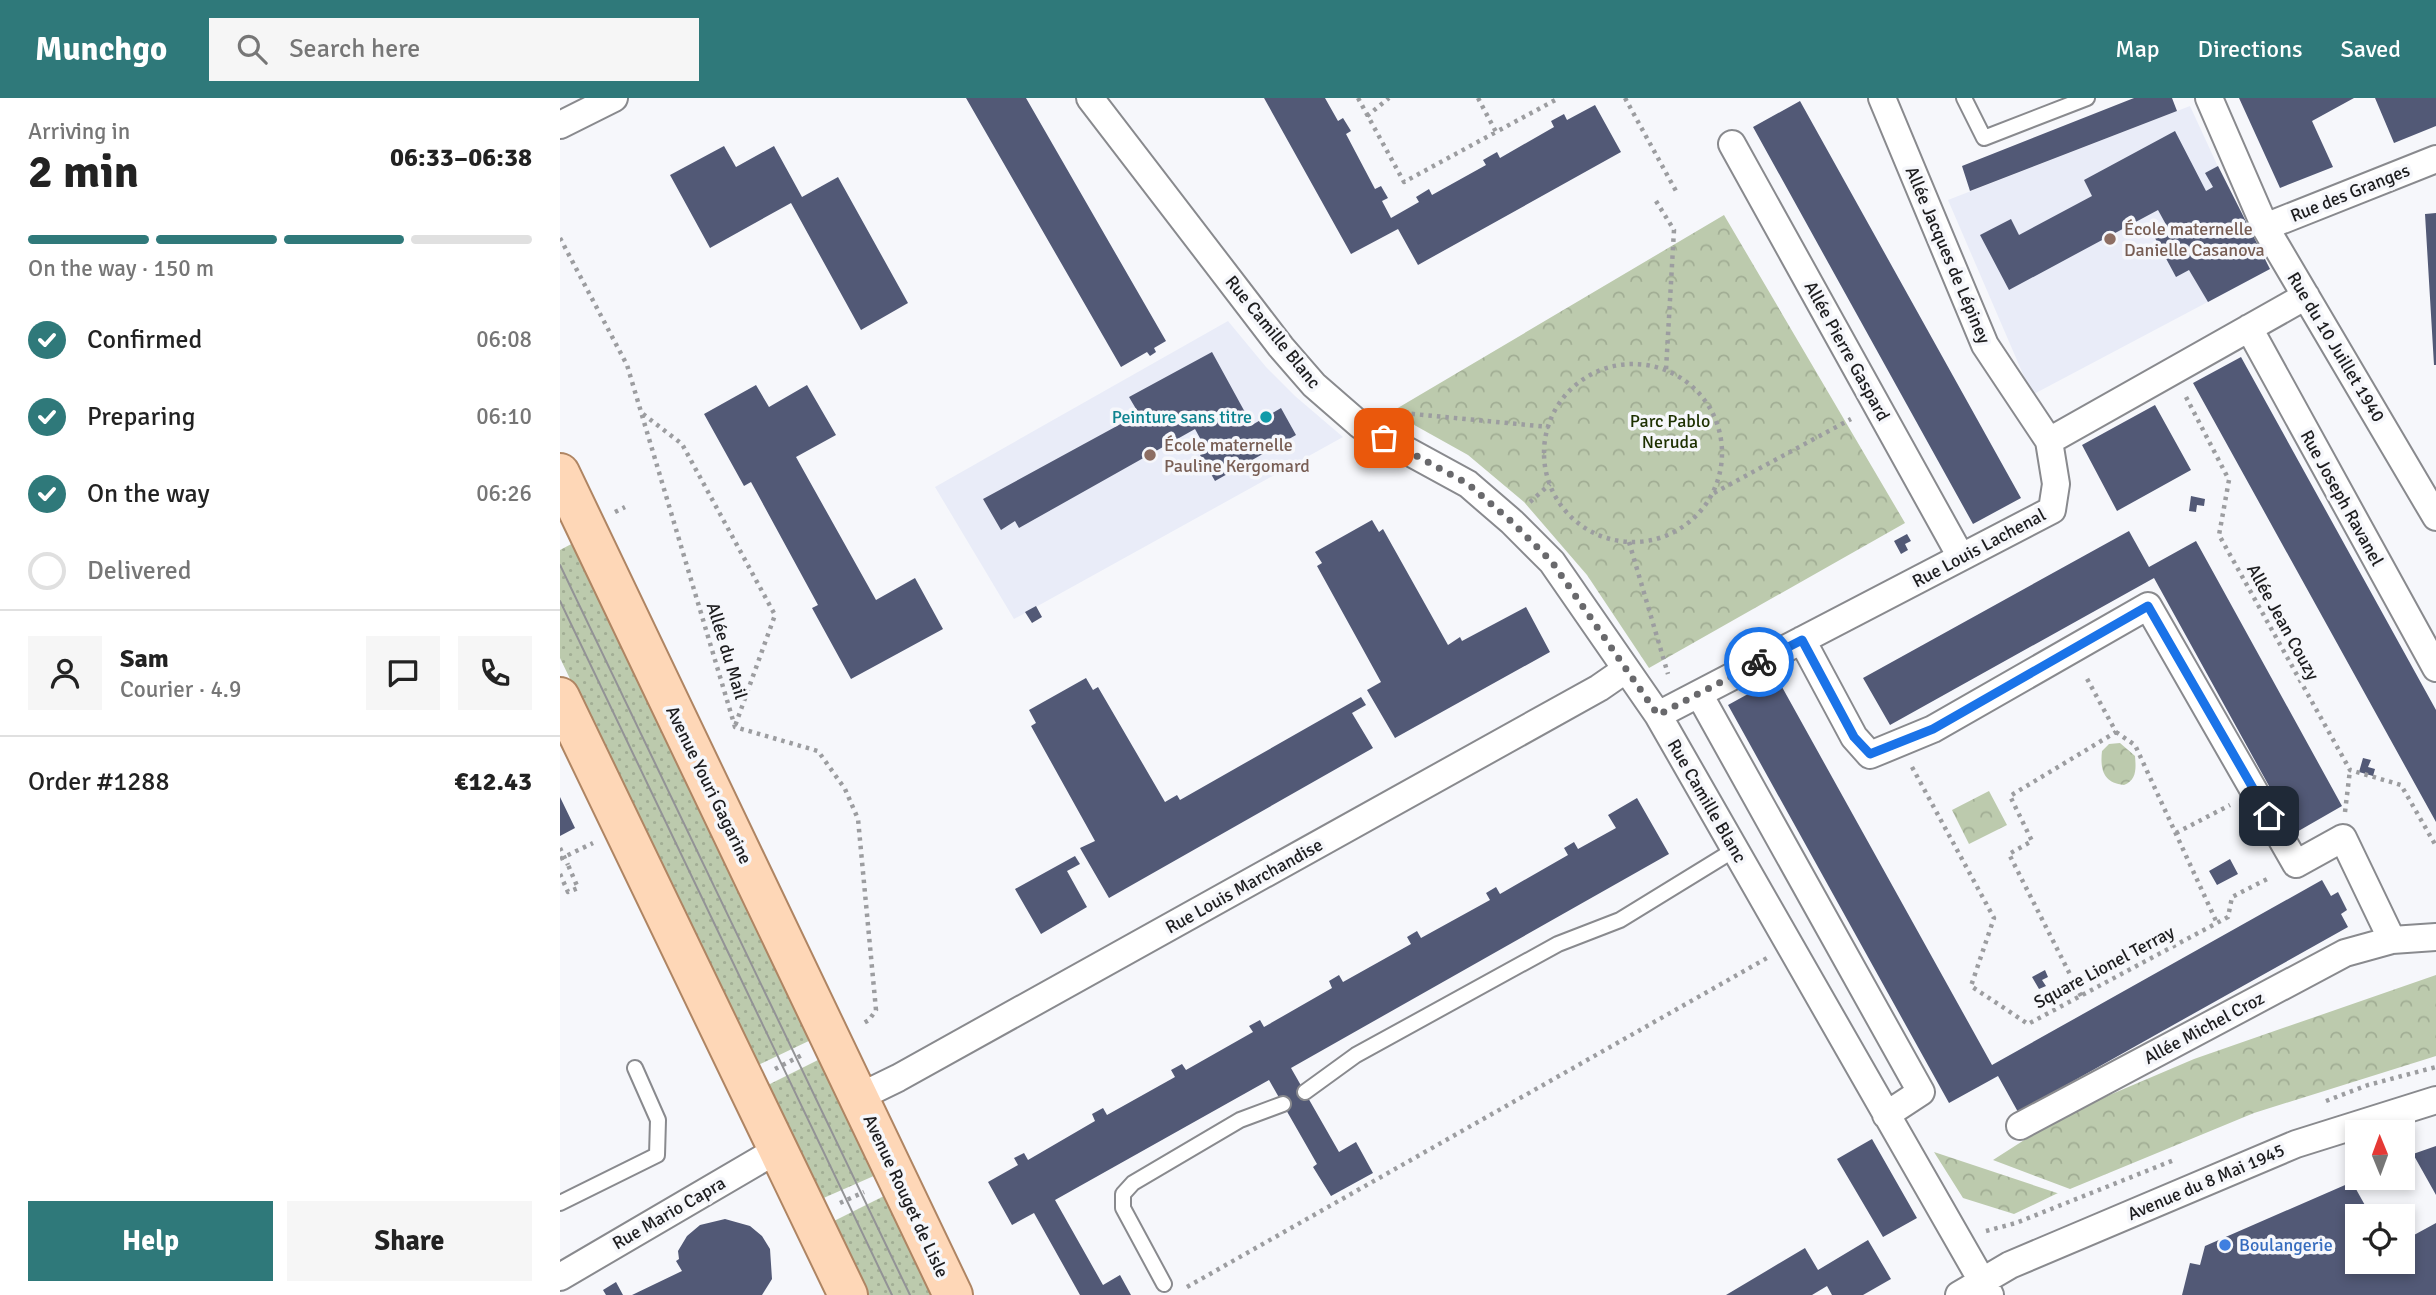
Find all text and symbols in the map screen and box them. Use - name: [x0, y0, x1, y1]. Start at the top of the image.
- search box: [209, 18, 699, 81]
- text: Munchgo: [35, 29, 167, 70]
- icon: search: [233, 30, 271, 68]
- text: Search here: [289, 33, 420, 65]
- text: Map: [2115, 34, 2160, 64]
- text: Directions: [2198, 34, 2303, 64]
- text: Saved: [2341, 34, 2401, 64]
- text: Arriving in: [28, 117, 130, 146]
- text: 06:33–06:38: [390, 142, 532, 174]
- text: 2 min: [28, 144, 139, 200]
- street label: Rue des Granges: [2287, 159, 2413, 227]
- street label: Allée Jacques de Lépiney: [1901, 163, 1996, 347]
- place label: École maternelle Danielle Casanova: [2124, 218, 2265, 261]
- marker: École maternelle Danielle Casanova: [2102, 231, 2118, 247]
- text: On the way · 150 m: [28, 254, 214, 283]
- street label: Rue du 10 Juillet 1940: [2283, 268, 2389, 426]
- street label: Rue Camille Blanc: [1221, 271, 1325, 393]
- street label: Allée Pierre Gaspard: [1800, 277, 1894, 425]
- icon: check: [28, 321, 66, 359]
- text: Confirmed: [87, 324, 202, 356]
- text: 06:08: [476, 325, 532, 354]
- icon: check: [28, 398, 66, 436]
- text: Preparing: [87, 401, 195, 433]
- text: 06:10: [476, 402, 532, 431]
- place label: Peinture sans titre: [1112, 406, 1252, 428]
- pin: [1354, 408, 1414, 468]
- marker: Peinture sans titre: [1258, 409, 1274, 425]
- park label: Parc Pablo Neruda: [1630, 410, 1710, 453]
- icon: bag: [1365, 419, 1403, 457]
- street label: Rue Joseph Ravanel: [2296, 426, 2388, 570]
- place label: École maternelle Pauline Kergomard: [1164, 434, 1310, 477]
- marker: École maternelle Pauline Kergomard: [1142, 447, 1158, 463]
- icon: check: [28, 475, 66, 513]
- text: On the way: [87, 478, 210, 510]
- text: 06:26: [476, 479, 532, 508]
- street label: Rue Louis Lachenal: [1909, 504, 2049, 592]
- text: Delivered: [87, 555, 192, 587]
- street label: Allée Jean Couzy: [2242, 560, 2324, 684]
- street label: Allée du Mail: [702, 600, 752, 702]
- courier: [1724, 627, 1794, 697]
- button: person: [28, 636, 102, 710]
- button: chat: [366, 636, 440, 710]
- button: phone: [458, 636, 532, 710]
- text: Sam: [120, 643, 169, 675]
- icon: bike: [1740, 643, 1778, 681]
- text: Courier · 4.9: [120, 675, 241, 704]
- street label: Avenue Youri Gagarine: [661, 702, 757, 868]
- street label: Rue Camille Blanc: [1663, 735, 1751, 867]
- text: Order #1288: [28, 766, 169, 798]
- text: €12.43: [454, 766, 532, 798]
- pin: [2239, 786, 2299, 846]
- icon: home: [2250, 797, 2288, 835]
- street label: Rue Louis Marchandise: [1162, 834, 1326, 938]
- street label: Square Lionel Terray: [2030, 920, 2179, 1013]
- street label: Allée Michel Croz: [2140, 987, 2268, 1069]
- street label: Avenue Rouget de Lisle: [859, 1111, 953, 1281]
- north arrow: [2345, 1120, 2415, 1190]
- map controls: [2345, 1120, 2415, 1274]
- street label: Avenue du 8 Mai 1945: [2124, 1139, 2288, 1225]
- street label: Rue Mario Capra: [609, 1172, 729, 1254]
- button: Help: [28, 1201, 273, 1281]
- button: Share: [287, 1201, 532, 1281]
- button: locate: [2345, 1204, 2415, 1274]
- place label: Boulangerie: [2239, 1234, 2333, 1256]
- marker: Boulangerie: [2217, 1237, 2233, 1253]

